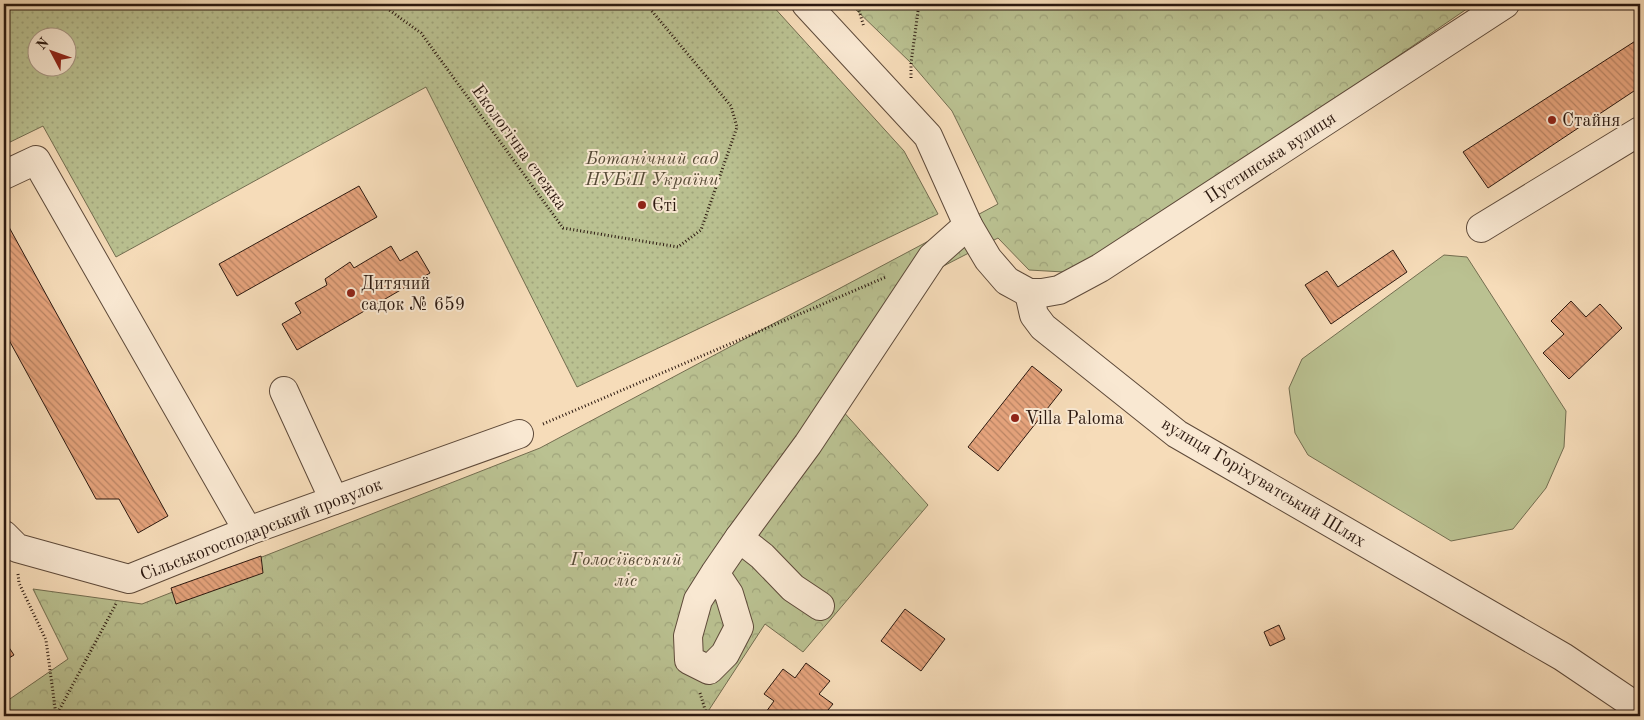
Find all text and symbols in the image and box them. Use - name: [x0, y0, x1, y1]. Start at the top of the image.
- north arrow: [28, 28, 78, 78]
- text: N: [34, 35, 52, 53]
- street label: Екологічна стежка: [468, 82, 570, 213]
- street label: Пустинська вулиця: [1202, 109, 1339, 207]
- place label: Стайня: [1562, 112, 1620, 130]
- marker: Стайня: [1546, 114, 1558, 126]
- park label: Ботанічний сад НУБіП України: [584, 150, 719, 189]
- place label: Єті: [652, 197, 677, 215]
- marker: Єті: [636, 199, 648, 211]
- place label: Дитячий садок № 659: [361, 275, 465, 314]
- marker: Дитячий садок № 659: [345, 287, 357, 299]
- place label: Villa Paloma: [1025, 410, 1124, 428]
- marker: Villa Paloma: [1009, 412, 1021, 424]
- street label: вулиця Горіхуватський Шлях: [1158, 415, 1369, 551]
- street label: Сільськогосподарський провулок: [138, 475, 385, 585]
- park label: Голосіївський ліс: [569, 551, 682, 590]

